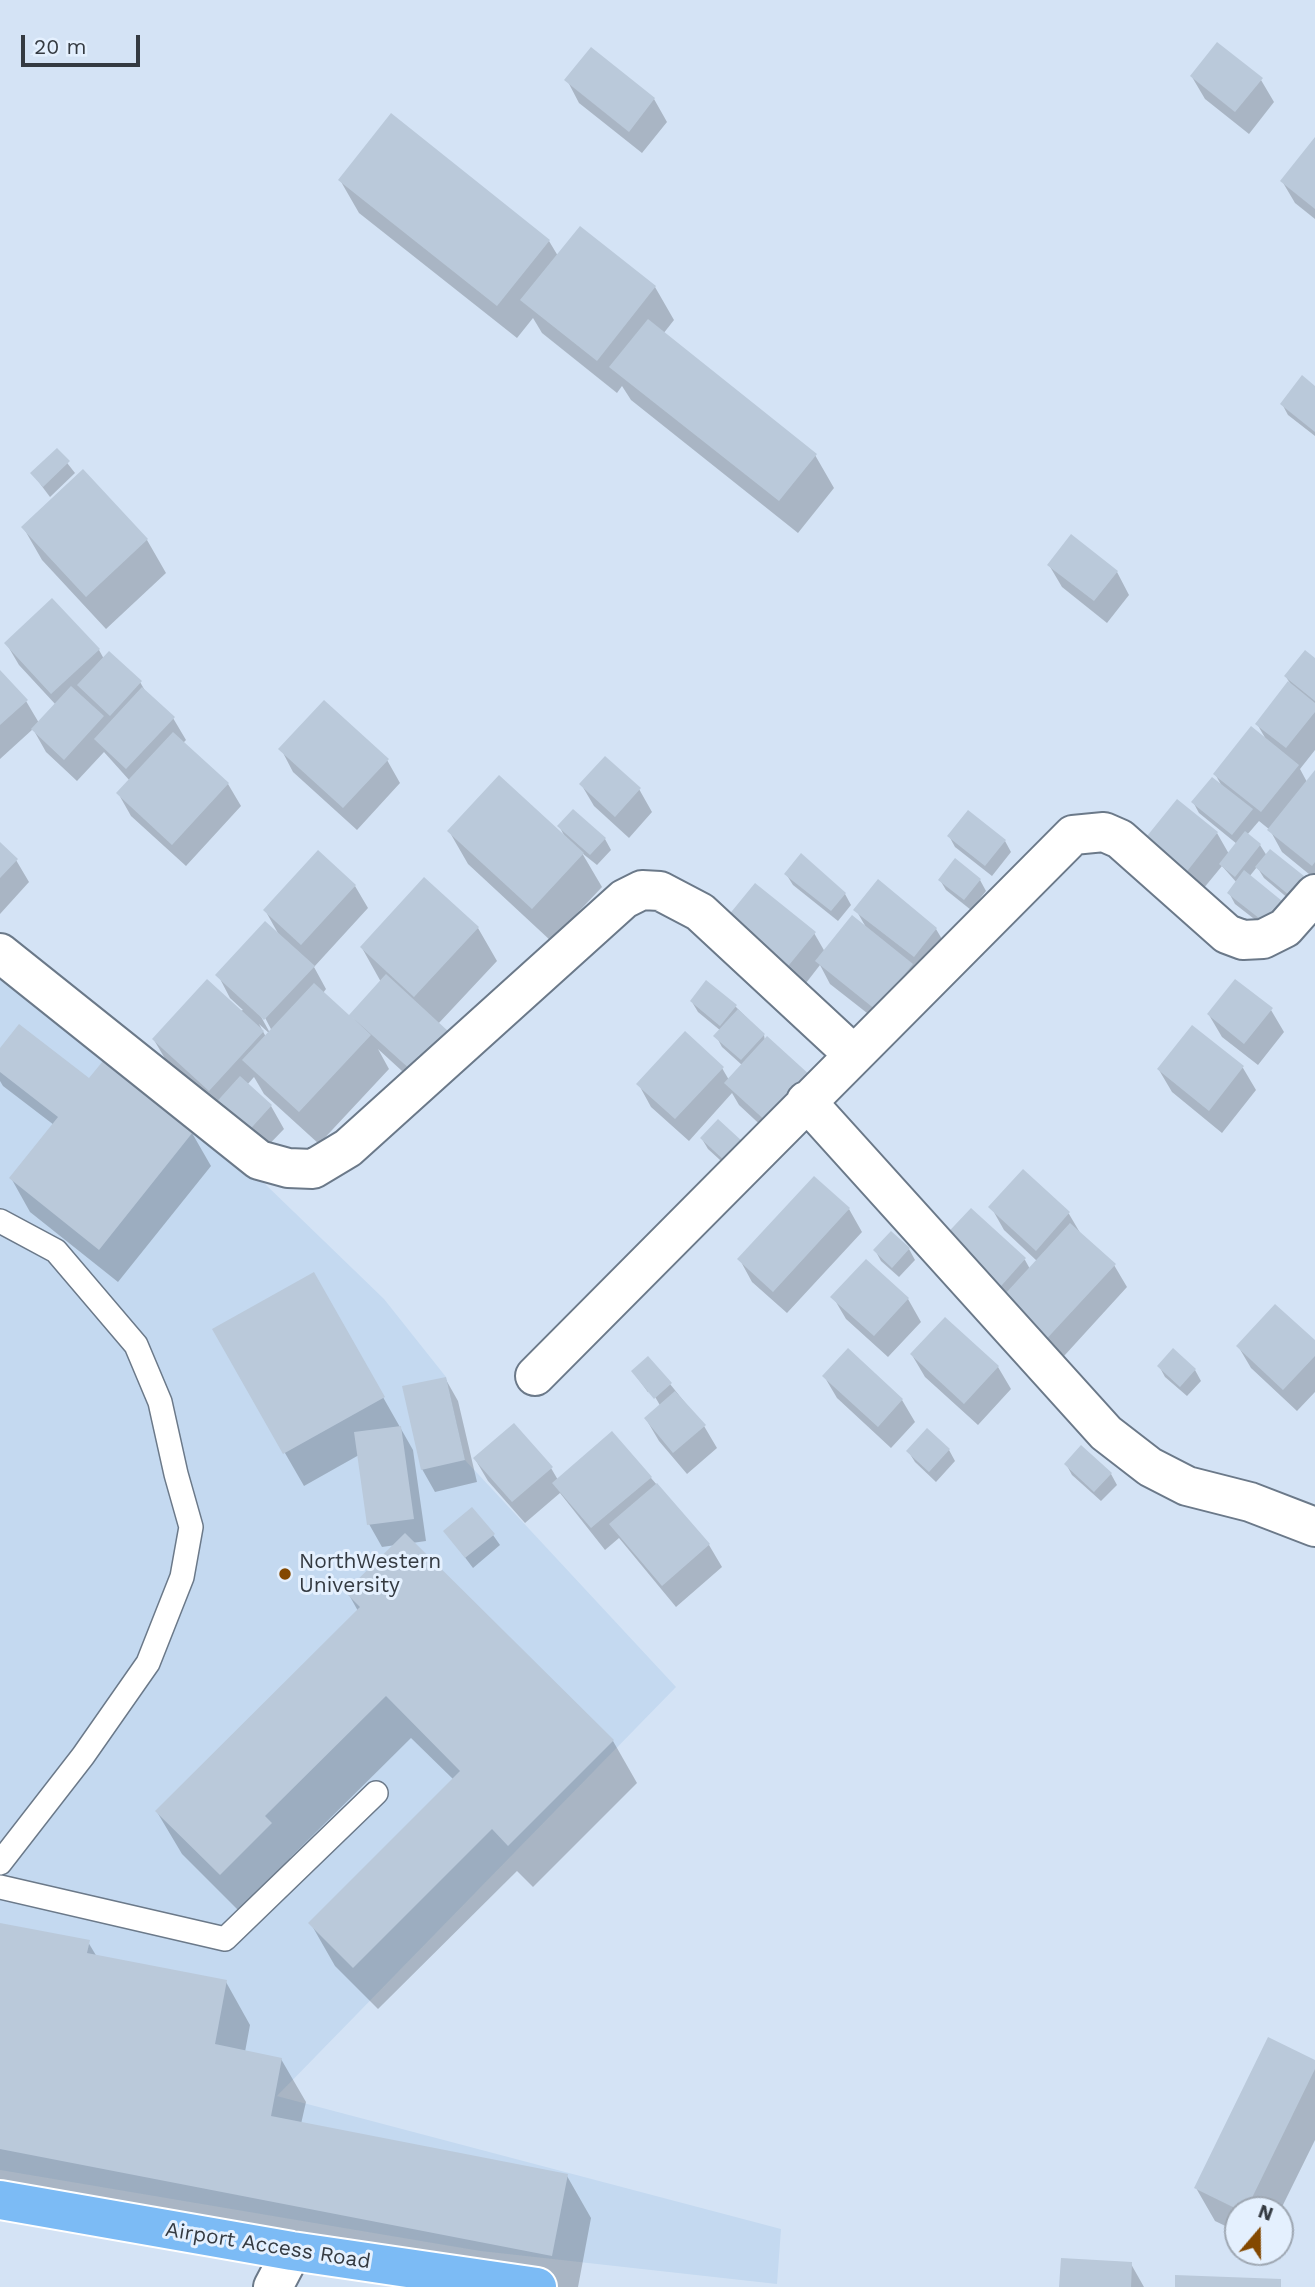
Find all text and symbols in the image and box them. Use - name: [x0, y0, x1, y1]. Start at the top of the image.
- scale bar: [24, 21, 144, 65]
- text: 20 m: [34, 34, 86, 59]
- place label: NorthWestern University: [299, 1549, 441, 1599]
- marker: NorthWestern University: [277, 1566, 293, 1582]
- north arrow: [1224, 2196, 1294, 2266]
- text: N: [1255, 2199, 1276, 2226]
- street label: Airport Access Road: [164, 2217, 372, 2275]

